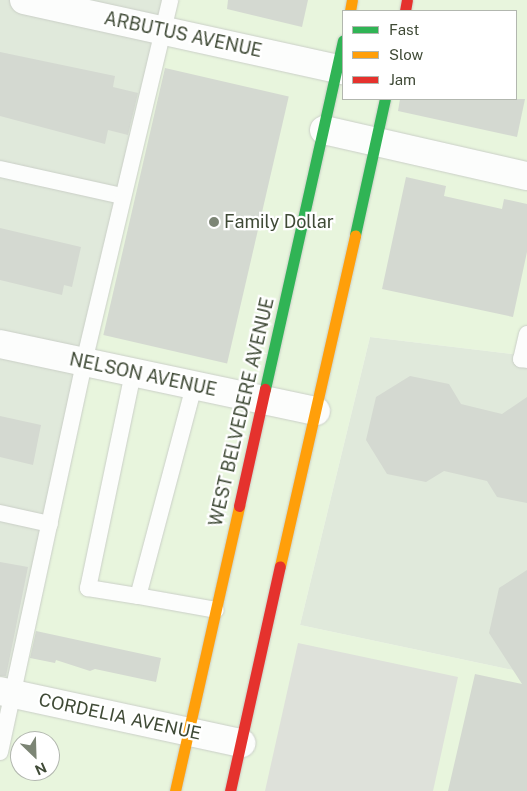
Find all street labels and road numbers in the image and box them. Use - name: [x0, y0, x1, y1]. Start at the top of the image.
- street label: ARBUTUS AVENUE: [102, 8, 264, 62]
- street label: WEST BELVEDERE AVENUE: [205, 295, 279, 529]
- street label: NELSON AVENUE: [67, 349, 219, 401]
- street label: CORDELIA AVENUE: [37, 689, 203, 745]

